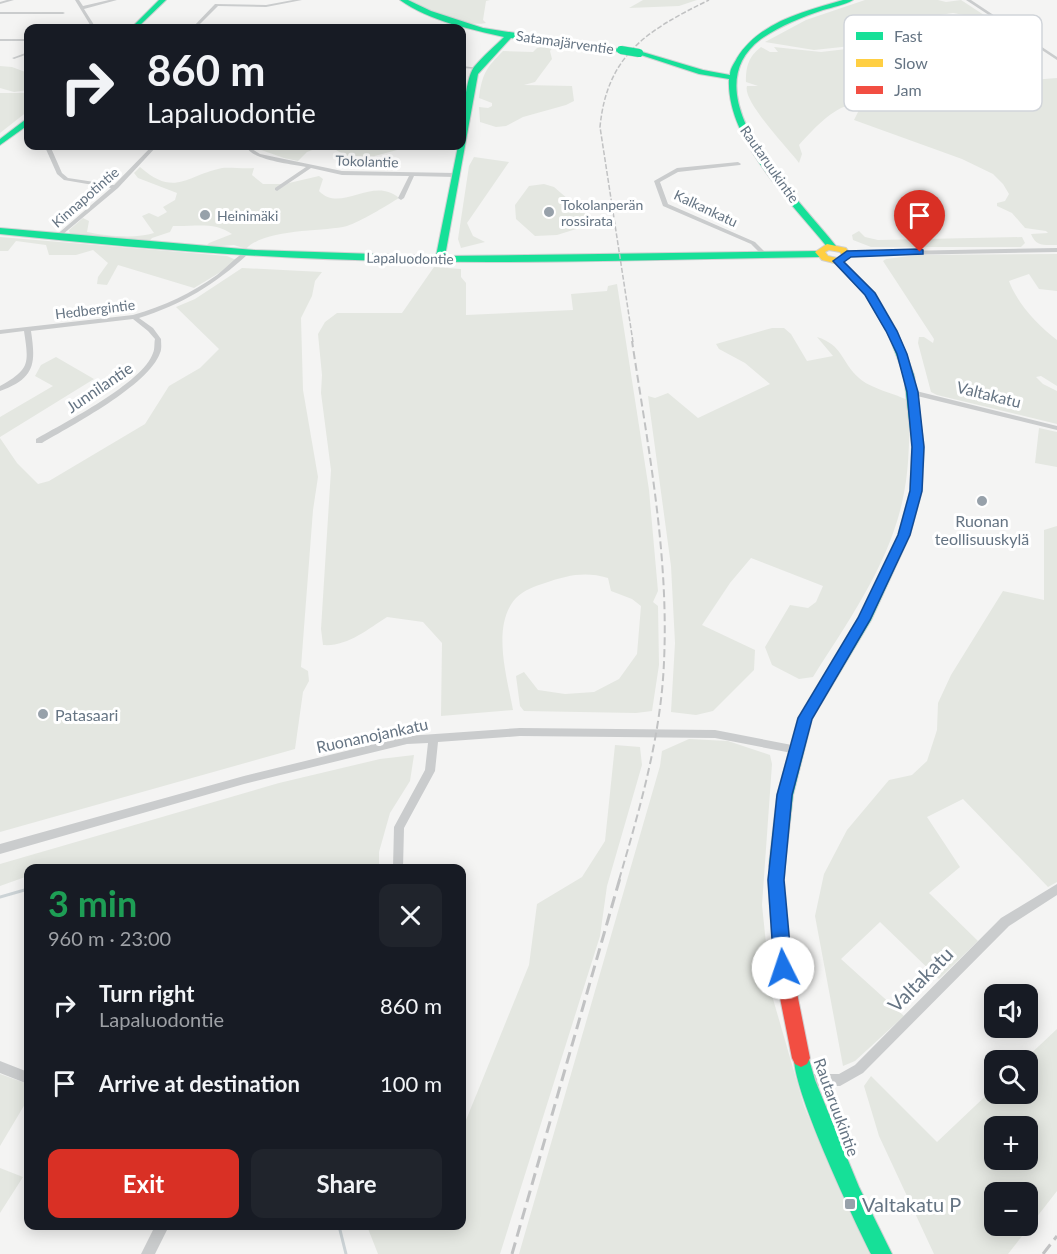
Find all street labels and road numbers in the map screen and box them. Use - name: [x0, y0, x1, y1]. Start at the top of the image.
- street label: Satamajärventie: [515, 27, 615, 57]
- street label: Rautaruukintie: [737, 122, 803, 206]
- street label: Tokolantie: [335, 151, 399, 171]
- street label: Kinnapotintie: [48, 163, 122, 231]
- street label: Kalkankatu: [672, 186, 740, 230]
- street label: Lapaluodontie: [366, 249, 454, 267]
- street label: Hedbergintie: [54, 296, 136, 322]
- street label: Junnilantie: [62, 358, 136, 416]
- street label: Valtakatu: [955, 377, 1023, 411]
- street label: Ruonanojankatu: [314, 714, 430, 756]
- street label: Valtakatu: [882, 941, 958, 1017]
- street label: Rautaruukintie: [810, 1055, 864, 1159]

